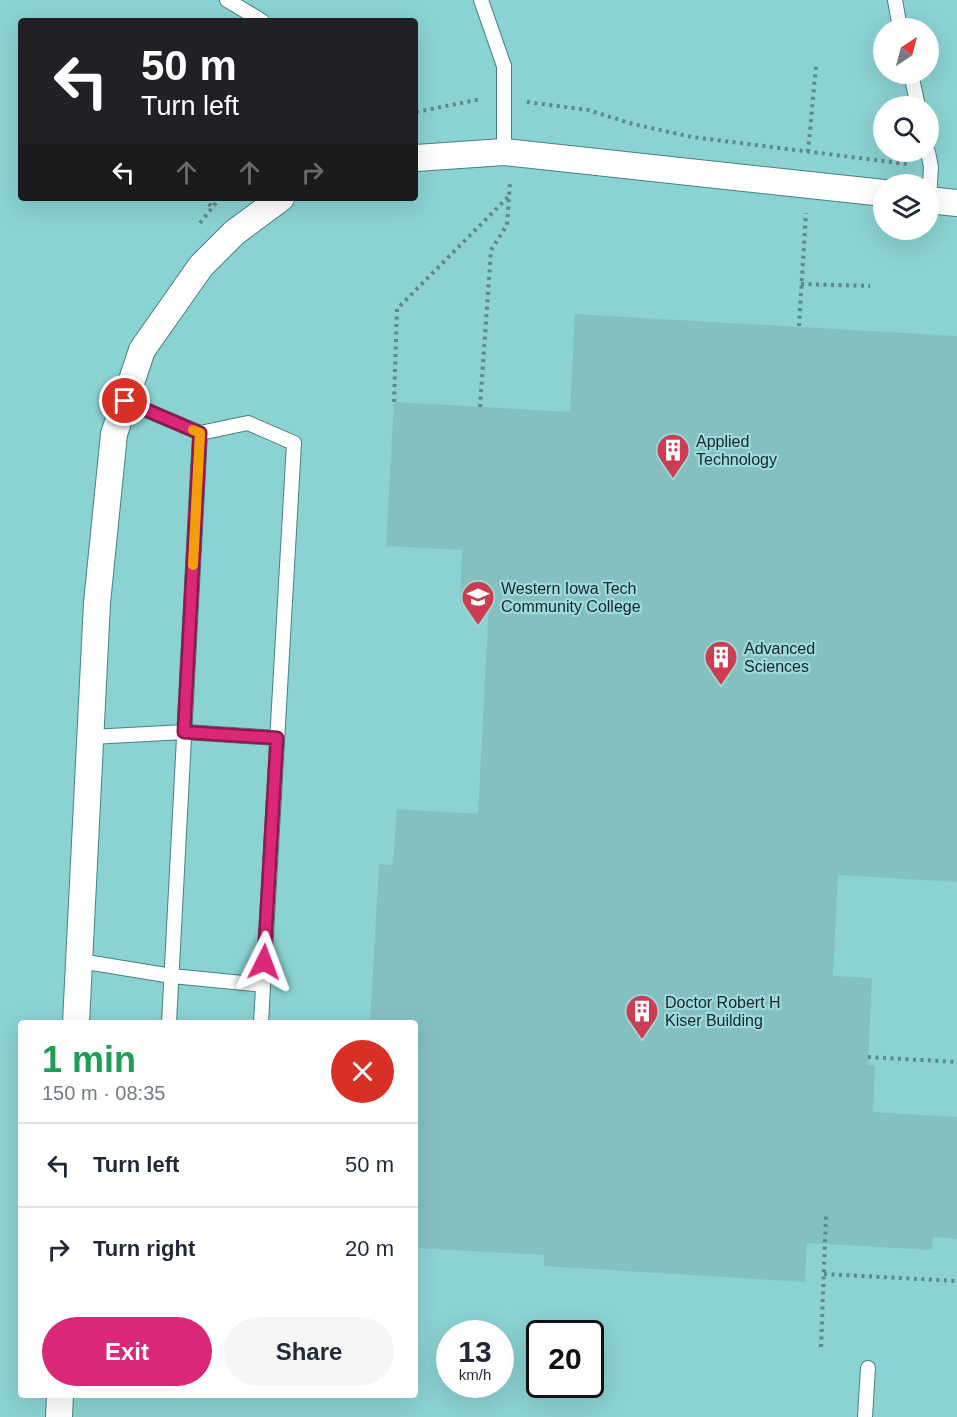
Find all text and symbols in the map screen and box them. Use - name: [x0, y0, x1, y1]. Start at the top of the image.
- north arrow: [873, 18, 939, 84]
- map controls: [873, 18, 939, 240]
- icon: left: [42, 42, 120, 120]
- text: 50 m: [141, 42, 237, 89]
- text: Turn left: [141, 91, 239, 121]
- button: search: [873, 96, 939, 162]
- icon: left: [107, 156, 140, 189]
- icon: ahead: [170, 156, 203, 189]
- icon: ahead: [233, 156, 266, 189]
- icon: right: [296, 156, 329, 189]
- button: layers: [873, 174, 939, 240]
- pin: [99, 375, 150, 426]
- icon: arrive: [108, 384, 141, 417]
- building icon: Applied Technology: [655, 432, 691, 479]
- place label: Applied Technology: [696, 433, 777, 468]
- school or university icon: Western Iowa Tech Community College: [460, 579, 496, 626]
- place label: Western Iowa Tech Community College: [501, 580, 641, 615]
- building icon: Advanced Sciences: [703, 639, 739, 686]
- place label: Advanced Sciences: [744, 640, 815, 675]
- position arrow: [232, 930, 296, 994]
- building icon: Doctor Robert H Kiser Building: [624, 993, 660, 1040]
- place label: Doctor Robert H Kiser Building: [665, 994, 781, 1029]
- text: 1 min: [42, 1039, 136, 1080]
- button: close: [331, 1040, 394, 1103]
- text: 150 m · 08:35: [42, 1082, 165, 1104]
- icon: left: [42, 1149, 75, 1182]
- text: Turn left: [93, 1152, 179, 1177]
- text: 50 m: [345, 1152, 394, 1177]
- icon: right: [42, 1233, 75, 1266]
- text: Turn right: [93, 1236, 195, 1261]
- text: 20 m: [345, 1236, 394, 1261]
- button: Exit: [42, 1317, 212, 1386]
- button: Share: [224, 1317, 394, 1386]
- speed limit sign: 20: [526, 1320, 604, 1398]
- text: 13: [458, 1335, 492, 1368]
- text: km/h: [459, 1366, 491, 1383]

